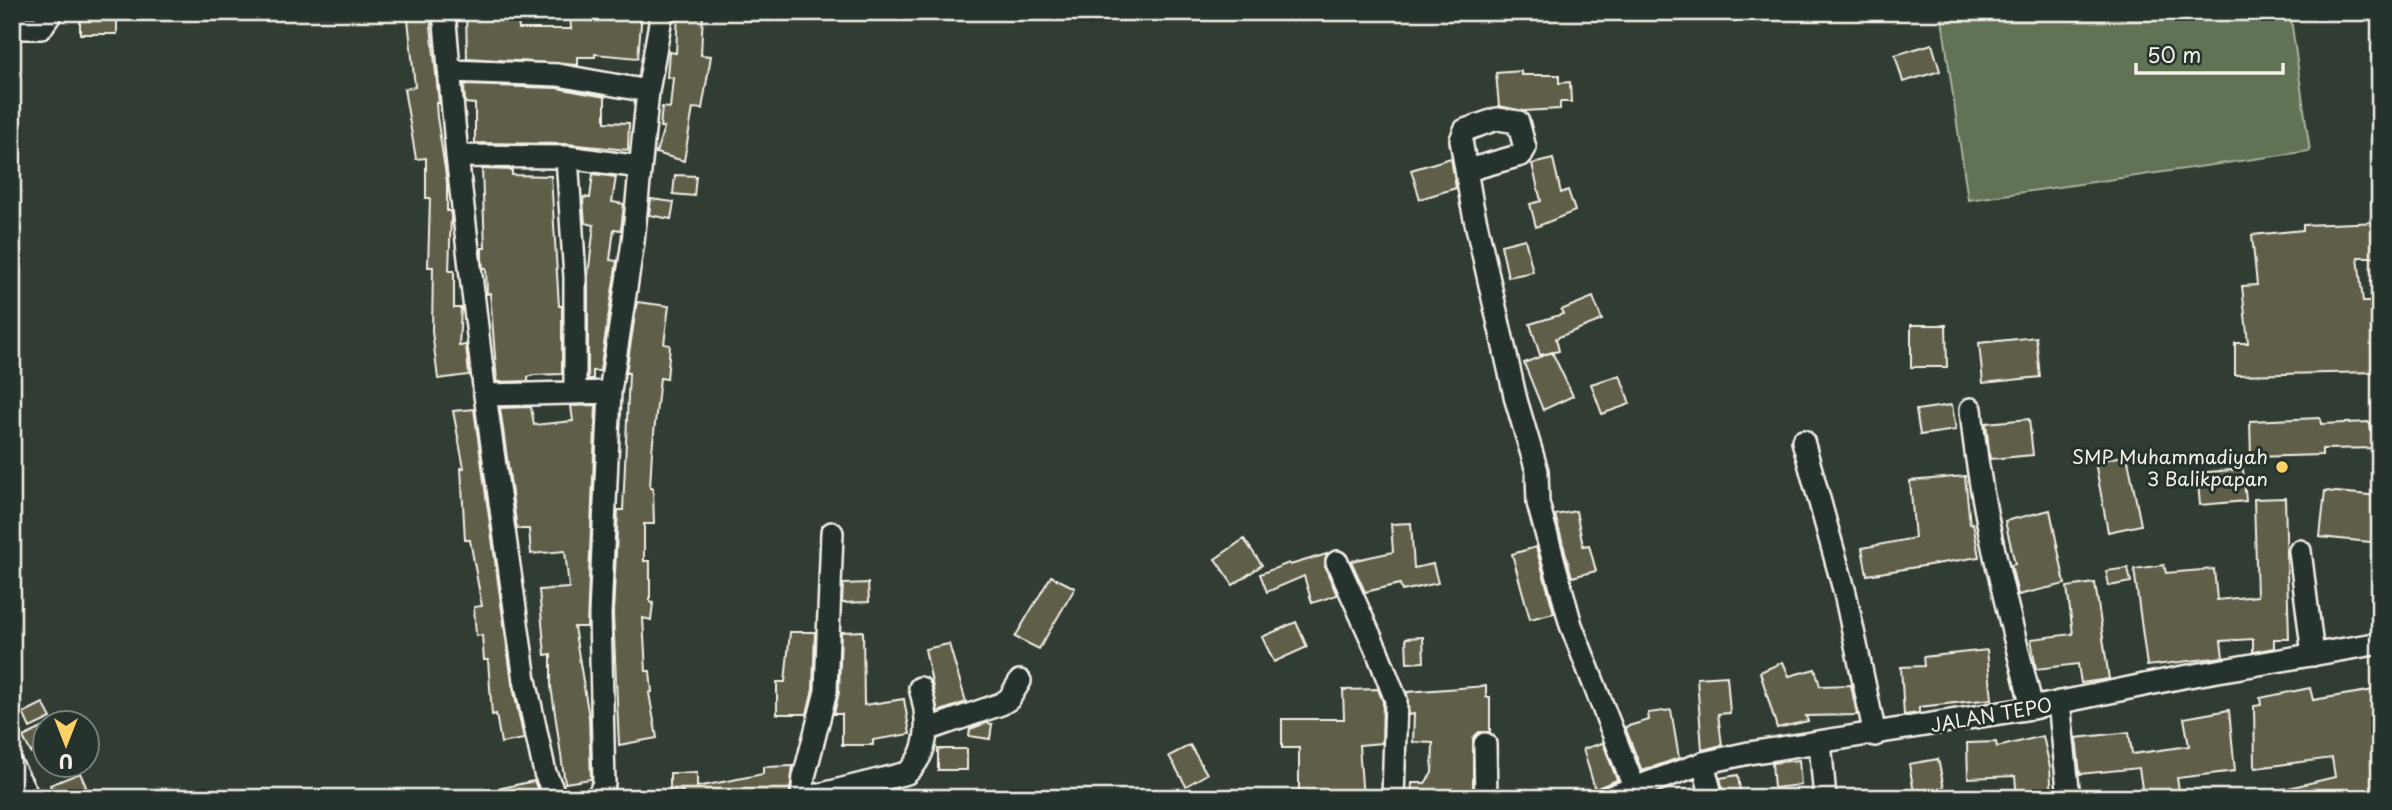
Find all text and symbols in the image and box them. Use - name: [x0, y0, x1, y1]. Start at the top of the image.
- scale bar: [2136, 32, 2284, 76]
- text: 50 m: [2147, 38, 2201, 70]
- place label: SMP Muhammadiyah 3 Balikpapan: [2072, 442, 2268, 492]
- marker: SMP Muhammadiyah 3 Balikpapan: [2274, 459, 2290, 475]
- street label: JALAN TEPO: [1928, 690, 2054, 738]
- north arrow: [32, 708, 102, 778]
- text: U: [59, 748, 73, 776]

